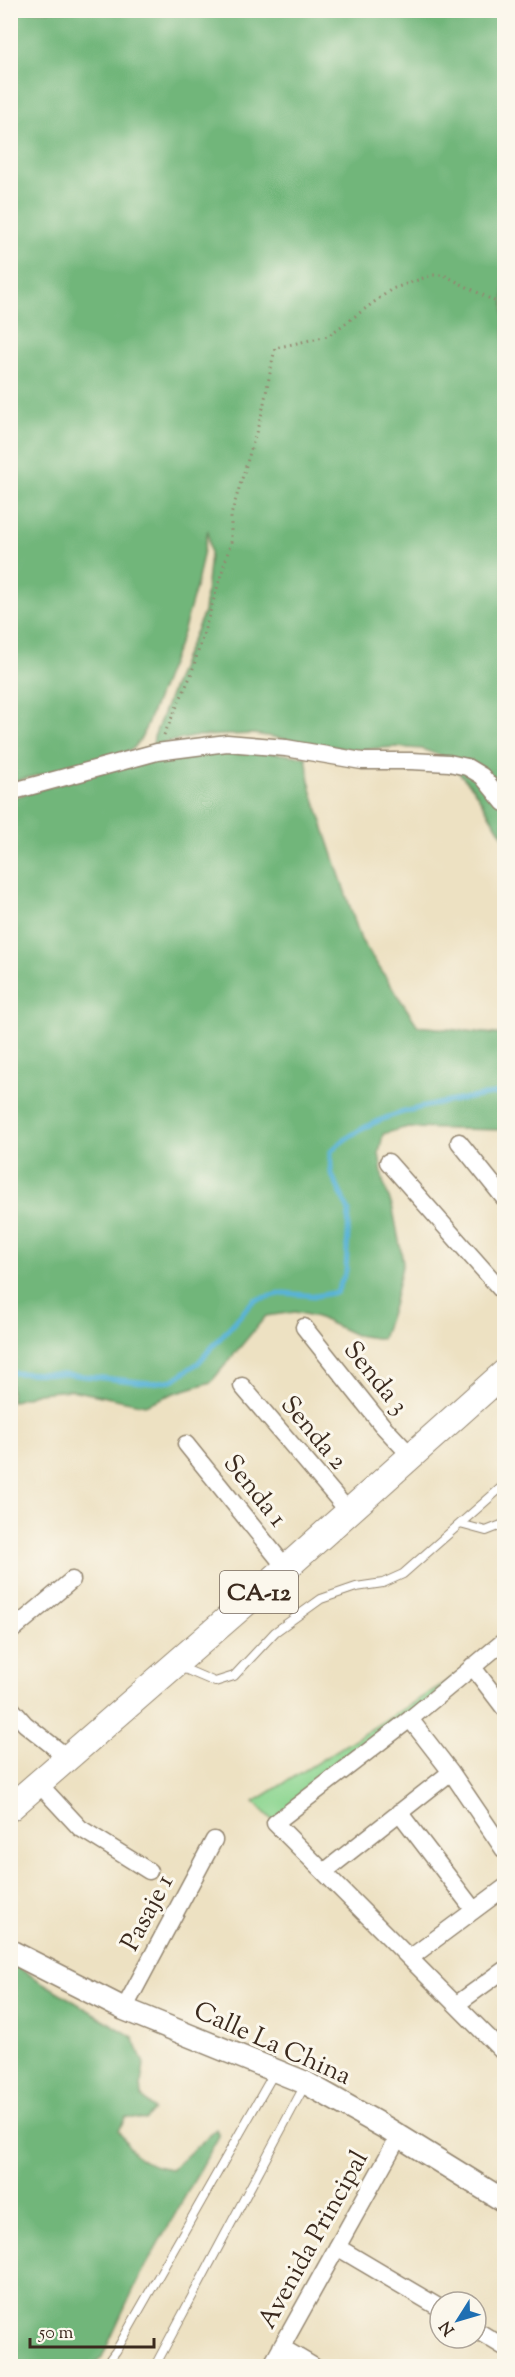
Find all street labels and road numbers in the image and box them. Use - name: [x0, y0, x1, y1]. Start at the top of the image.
- street label: Senda 3: [334, 1334, 416, 1423]
- street label: Senda 2: [271, 1388, 355, 1479]
- street label: Senda 1: [213, 1447, 295, 1536]
- road number: CA-12: [220, 1571, 298, 1613]
- street label: Pasaje 1: [113, 1868, 184, 1958]
- street label: Calle La China: [187, 1993, 357, 2095]
- street label: Avenida Principal: [250, 2144, 379, 2336]

